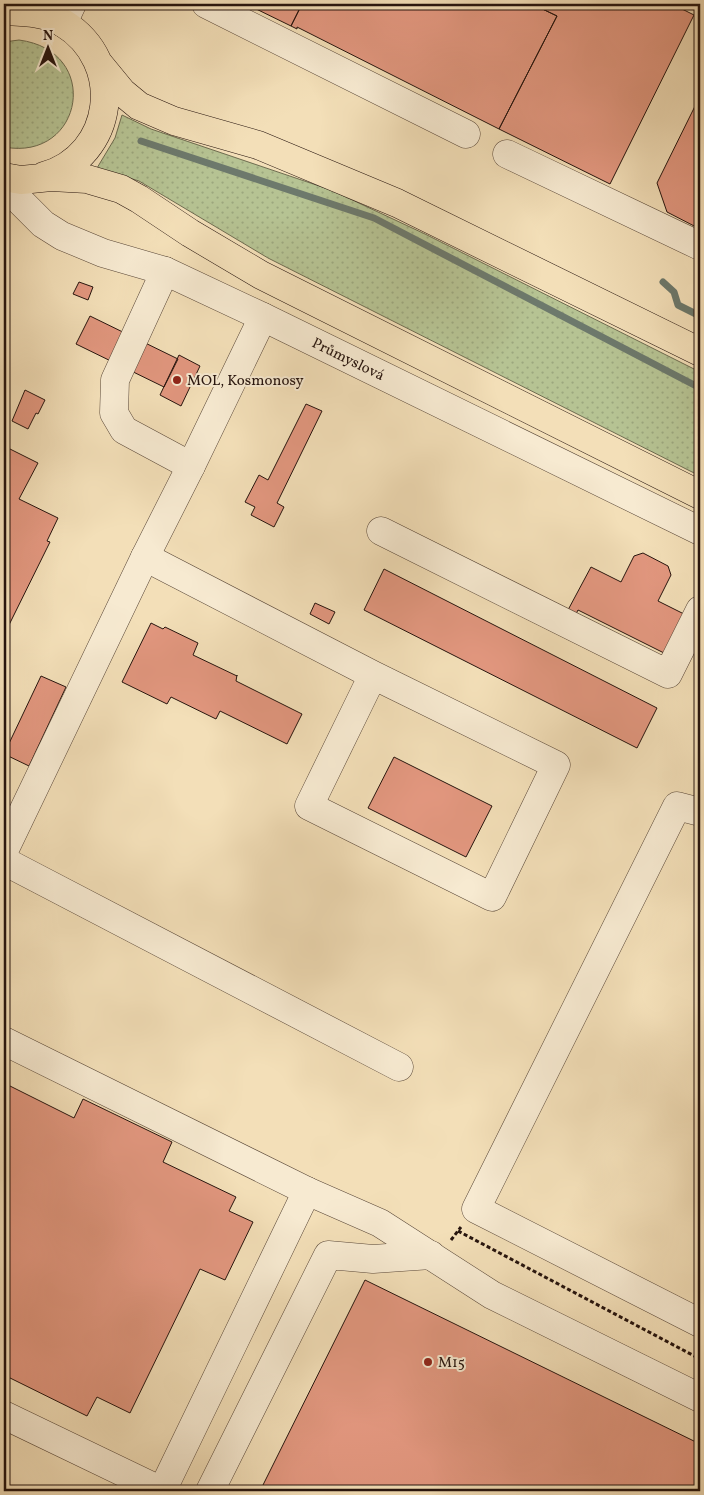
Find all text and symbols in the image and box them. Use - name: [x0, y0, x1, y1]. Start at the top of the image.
- north arrow: [22, 22, 72, 72]
- text: N: [43, 27, 53, 46]
- street label: Průmyslová: [308, 334, 388, 387]
- place label: MOL, Kosmonosy: [187, 371, 304, 392]
- marker: MOL, Kosmonosy: [171, 374, 183, 386]
- place label: M15: [438, 1353, 465, 1374]
- marker: M15: [422, 1356, 434, 1368]

